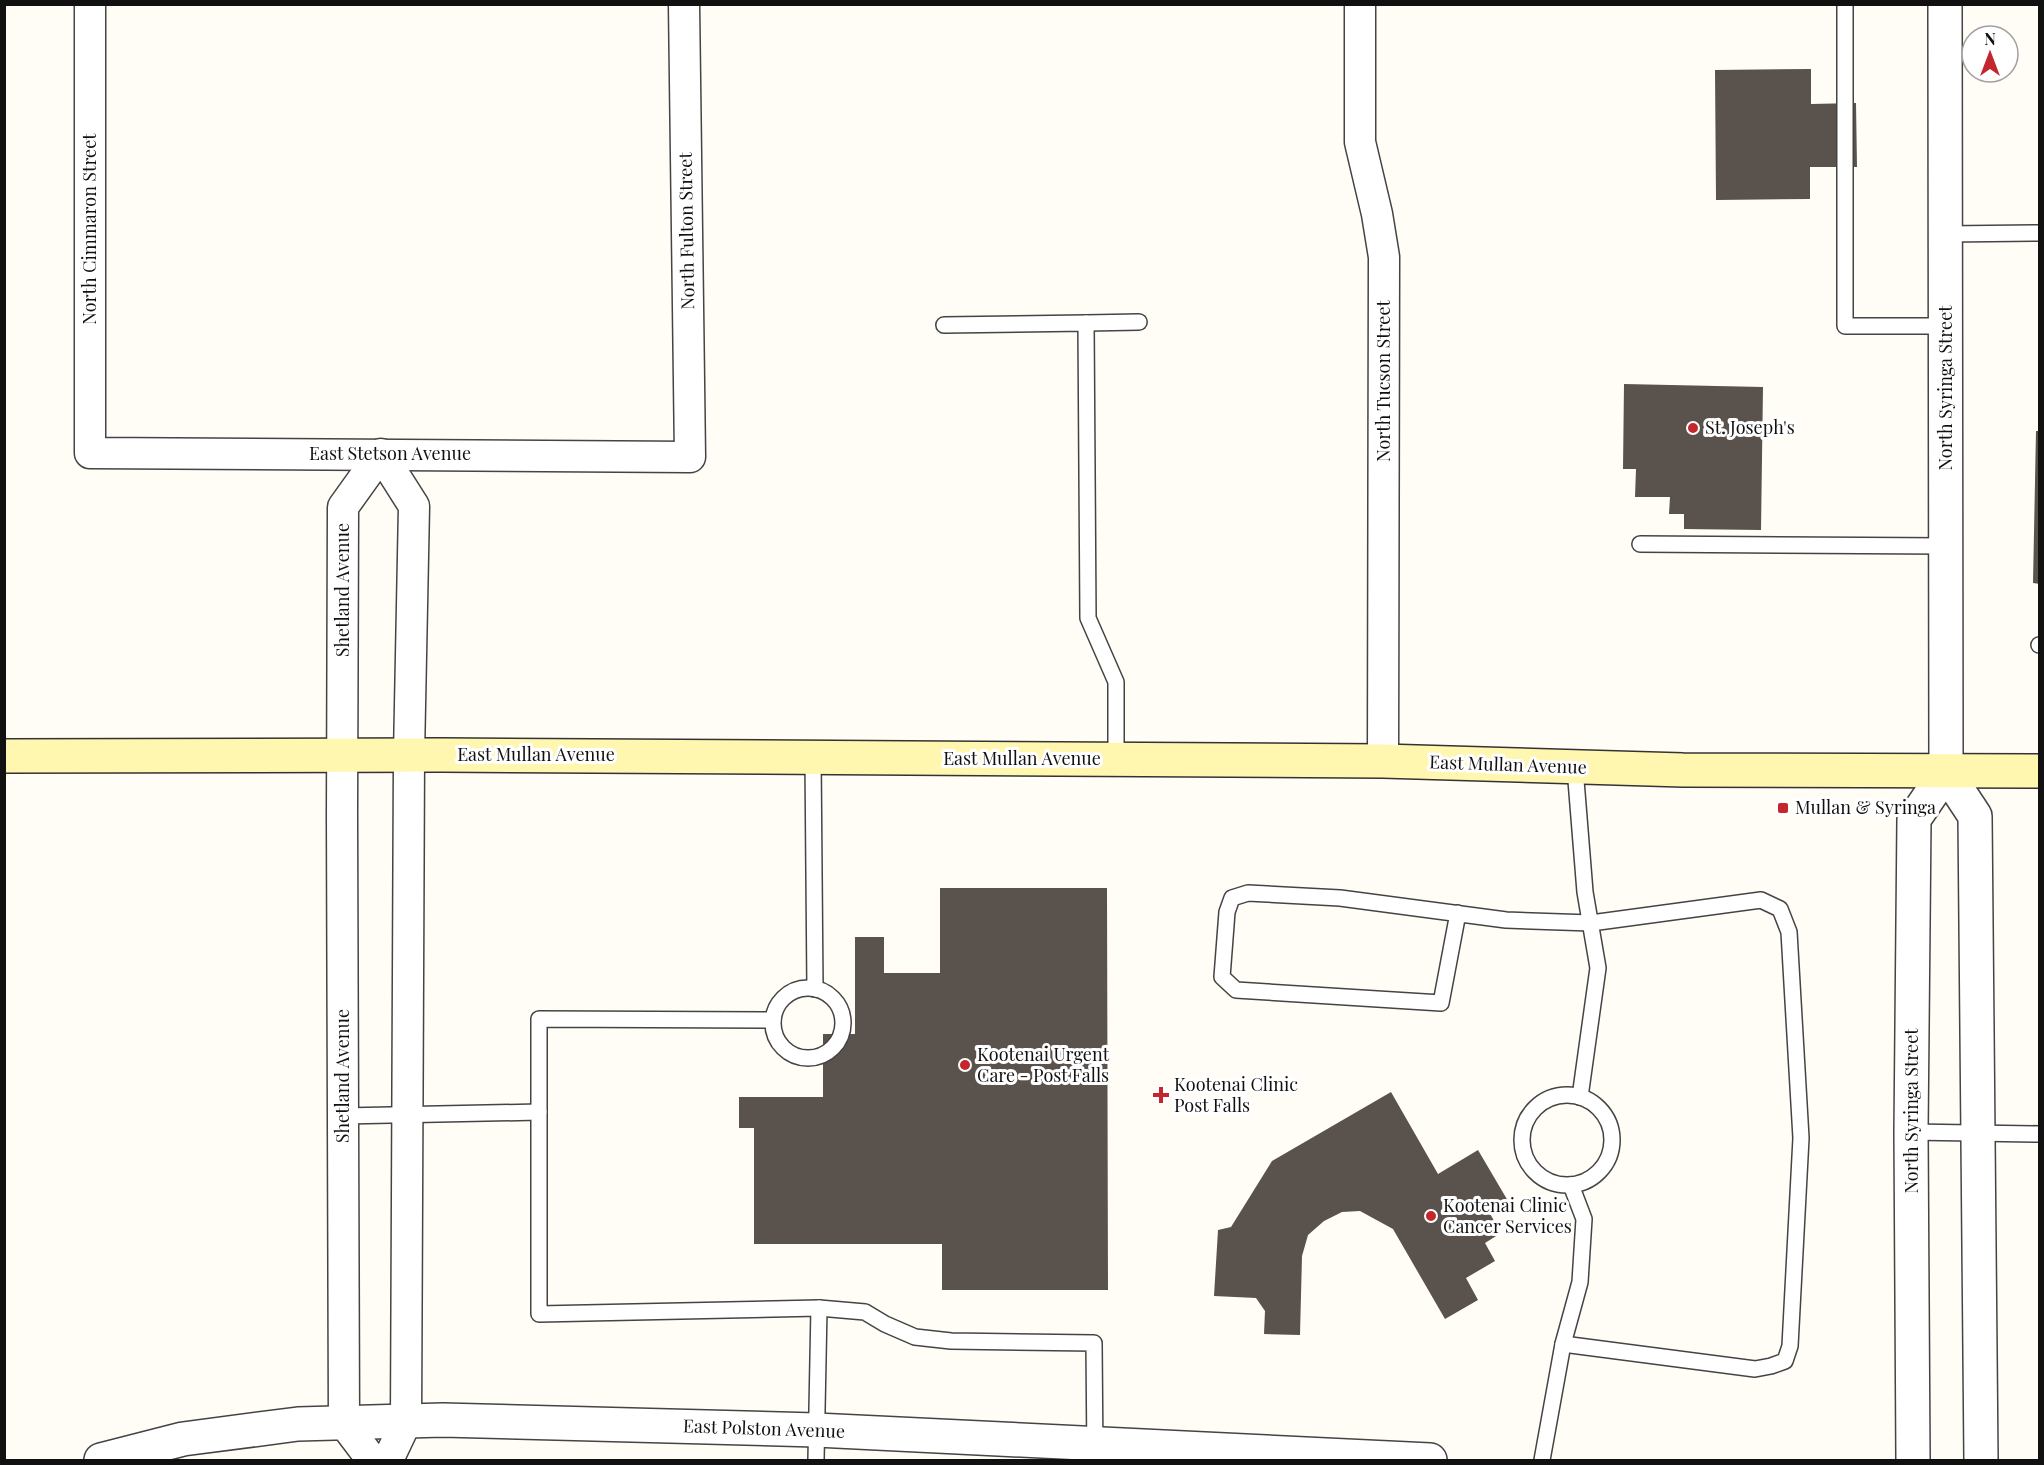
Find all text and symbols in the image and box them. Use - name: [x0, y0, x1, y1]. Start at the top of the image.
- north arrow: [1960, 24, 2020, 84]
- text: N: [1984, 28, 1996, 49]
- street label: North Cimmaron Street: [77, 133, 101, 325]
- street label: North Fulton Street: [673, 152, 699, 310]
- street label: North Tucson Street: [1371, 299, 1395, 462]
- street label: North Syringa Street: [1933, 305, 1957, 471]
- place label: St. Joseph's: [1705, 415, 1795, 439]
- marker: St. Joseph's: [1686, 421, 1700, 435]
- street label: East Stetson Avenue: [309, 441, 471, 465]
- street label: Shetland Avenue: [330, 523, 354, 657]
- street label: East Mullan Avenue: [457, 742, 615, 766]
- street label: East Mullan Avenue: [943, 746, 1101, 770]
- street label: East Mullan Avenue: [1429, 749, 1587, 779]
- place label: Mullan & Syringa: [1795, 795, 1936, 819]
- marker: Mullan & Syringa: [1776, 801, 1790, 815]
- street label: Shetland Avenue: [330, 1009, 354, 1143]
- street label: North Syringa Street: [1899, 1028, 1923, 1194]
- place label: Kootenai Urgent Care - Post Falls: [977, 1042, 1110, 1087]
- marker: Kootenai Urgent Care - Post Falls: [958, 1058, 972, 1072]
- place label: Kootenai Clinic Post Falls: [1174, 1072, 1298, 1117]
- marker: Kootenai Clinic Post Falls: [1152, 1086, 1170, 1104]
- place label: Kootenai Clinic Cancer Services: [1443, 1193, 1572, 1238]
- marker: Kootenai Clinic Cancer Services: [1424, 1209, 1438, 1223]
- street label: East Polston Avenue: [683, 1413, 845, 1443]

